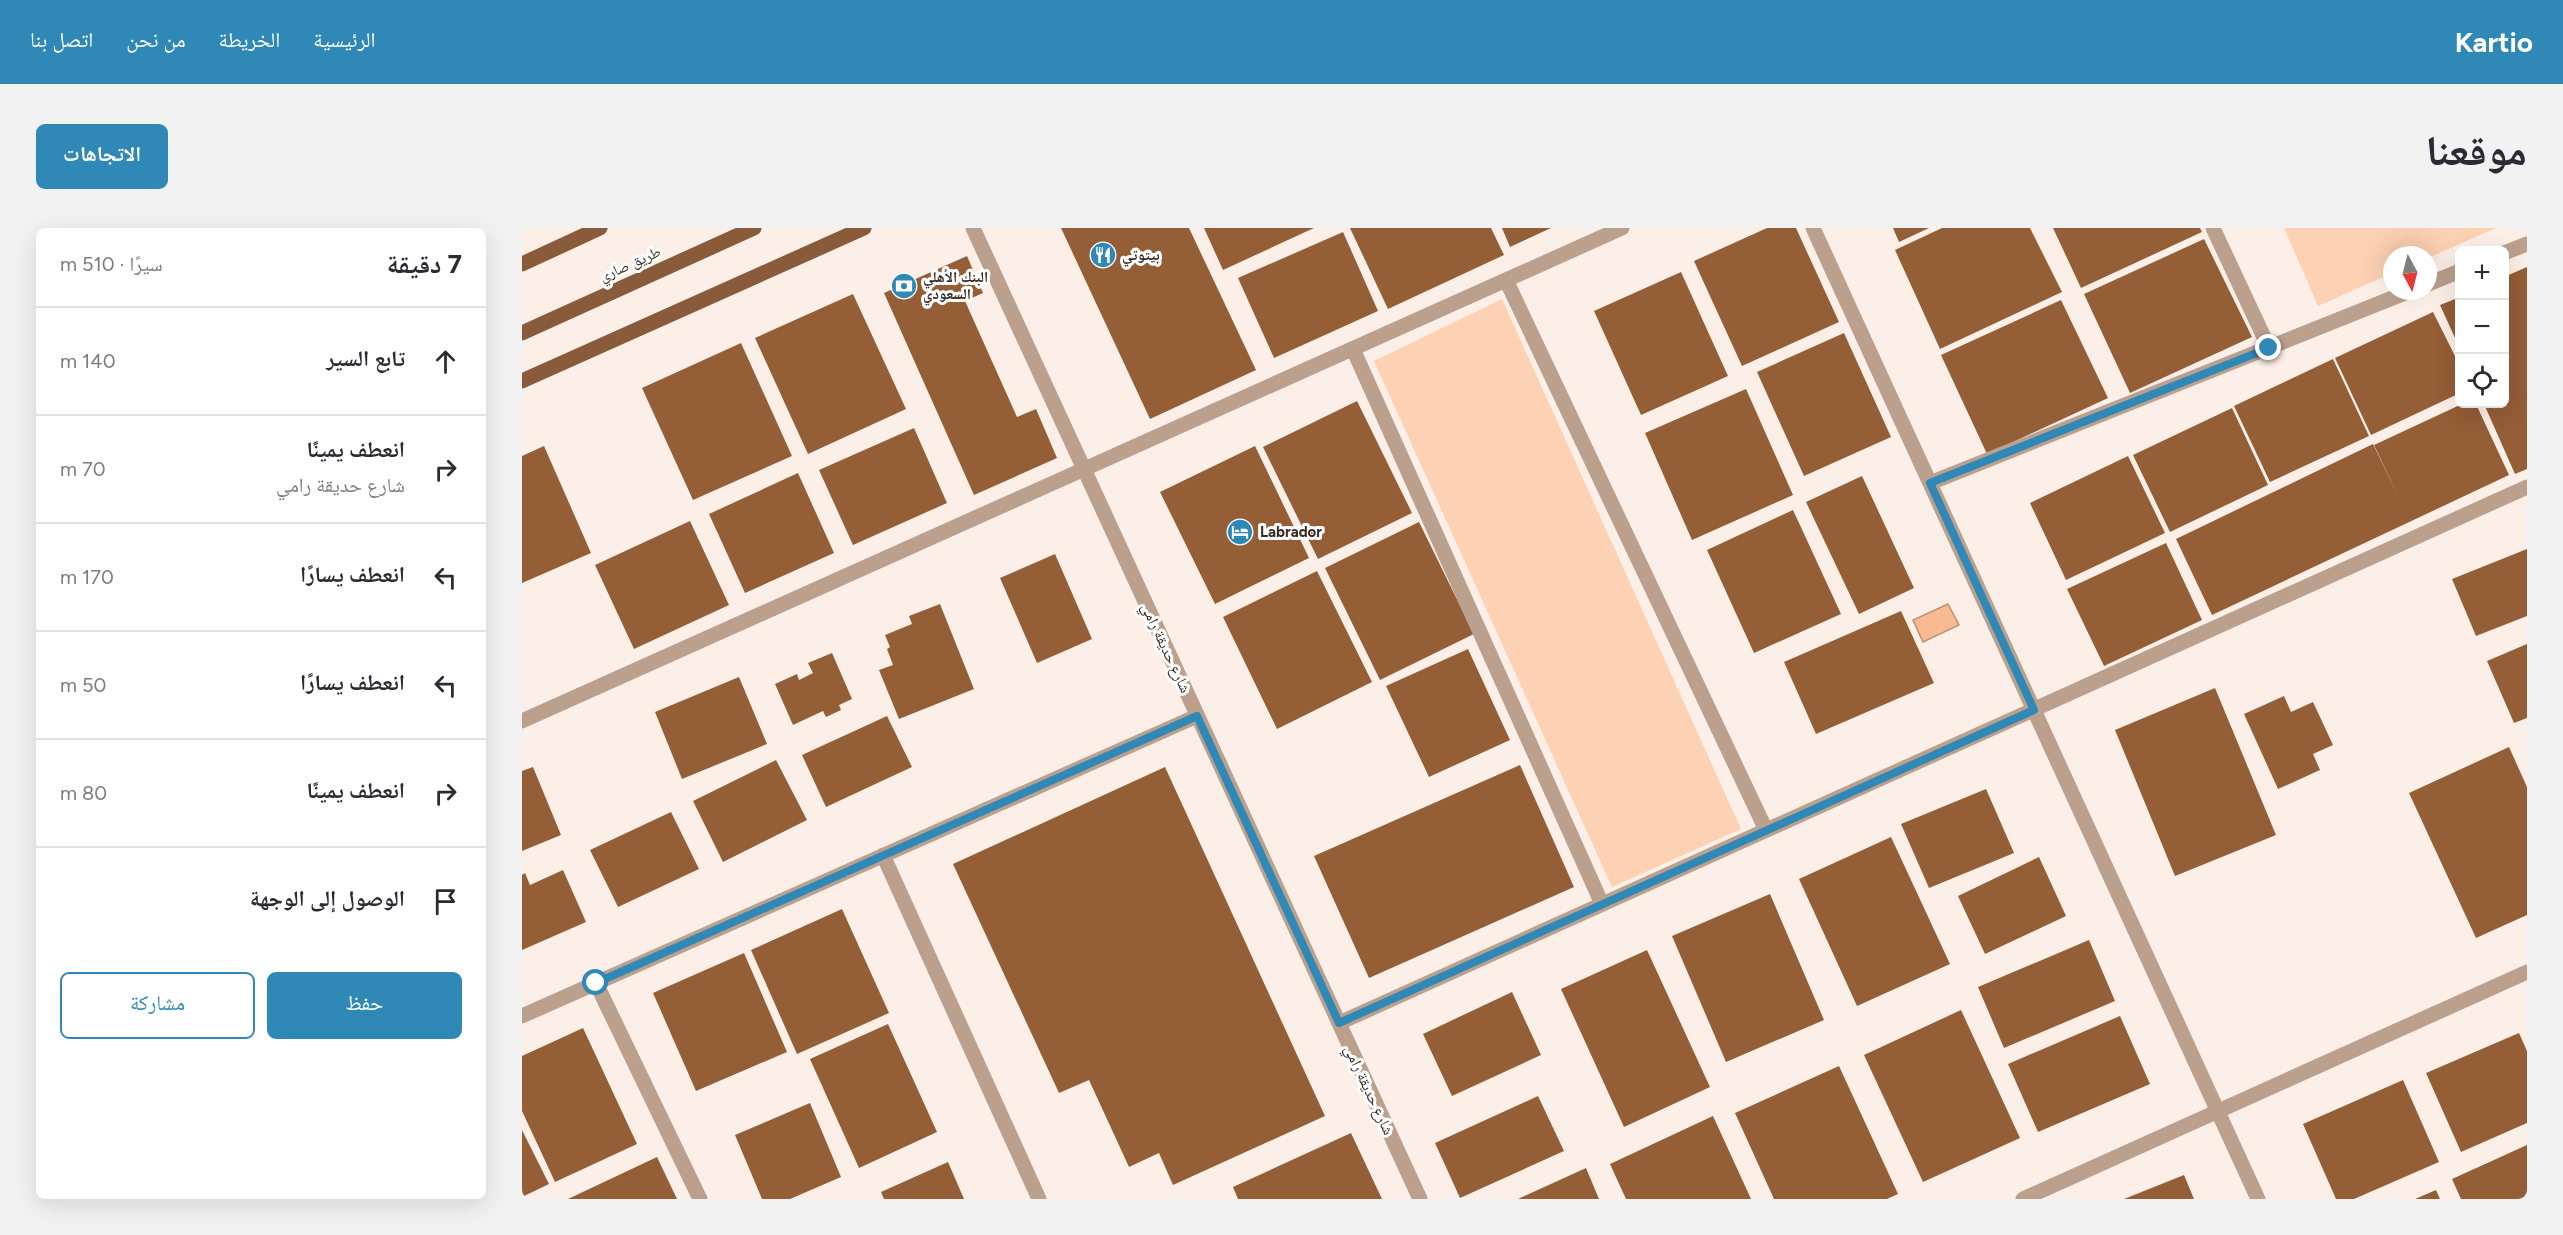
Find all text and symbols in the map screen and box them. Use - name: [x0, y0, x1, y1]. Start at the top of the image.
- text: Kartio: [2455, 25, 2533, 59]
- text: اتصل بنا: [30, 27, 93, 52]
- text: من نحن: [126, 27, 185, 52]
- text: الخريطة: [218, 27, 280, 52]
- text: الرئيسية: [313, 27, 376, 52]
- button: الاتجاهات: [36, 124, 168, 189]
- text: موقعنا: [2426, 125, 2527, 176]
- restaurant icon: بيتوتي: [1088, 240, 1118, 270]
- street label: طريق صاري: [597, 243, 665, 288]
- place label: بيتوتي: [1122, 246, 1160, 267]
- north arrow: [2383, 246, 2437, 300]
- map controls: [2455, 246, 2509, 408]
- button: +: [2455, 246, 2509, 300]
- text: 7 دقيقة: [387, 248, 462, 280]
- text: سيرًا · 510 m: [60, 252, 163, 276]
- place label: البنك الأهلي السعودي: [923, 268, 988, 306]
- bank icon: البنك الأهلي السعودي: [889, 271, 919, 301]
- button: −: [2455, 300, 2509, 354]
- route end: [2255, 334, 2281, 360]
- text: تابع السير: [326, 345, 405, 372]
- icon: ahead: [429, 345, 462, 378]
- text: 140 m: [60, 349, 115, 373]
- button: locate: [2455, 354, 2509, 408]
- text: انعطف يمينًا: [306, 436, 405, 463]
- icon: right: [429, 453, 462, 486]
- text: 70 m: [60, 457, 106, 481]
- text: شارع حديقة رامي: [276, 473, 405, 497]
- hotel icon: Labrador: [1225, 517, 1255, 547]
- place label: Labrador: [1260, 523, 1322, 541]
- text: انعطف يسارًا: [300, 561, 405, 588]
- icon: left: [429, 561, 462, 594]
- text: 170 m: [60, 565, 114, 589]
- street label: شارع حديقة رامي: [1135, 600, 1195, 697]
- text: انعطف يسارًا: [300, 669, 405, 696]
- icon: left: [429, 669, 462, 702]
- text: 50 m: [60, 673, 106, 697]
- text: انعطف يمينًا: [306, 777, 405, 804]
- icon: right: [429, 777, 462, 810]
- text: 80 m: [60, 781, 107, 805]
- text: الوصول إلى الوجهة: [250, 885, 405, 912]
- icon: arrive: [429, 885, 462, 918]
- route start: [582, 969, 608, 995]
- button: مشاركة: [60, 972, 255, 1039]
- button: حفظ: [267, 972, 462, 1039]
- street label: شارع حديقة رامي: [1338, 1042, 1398, 1139]

